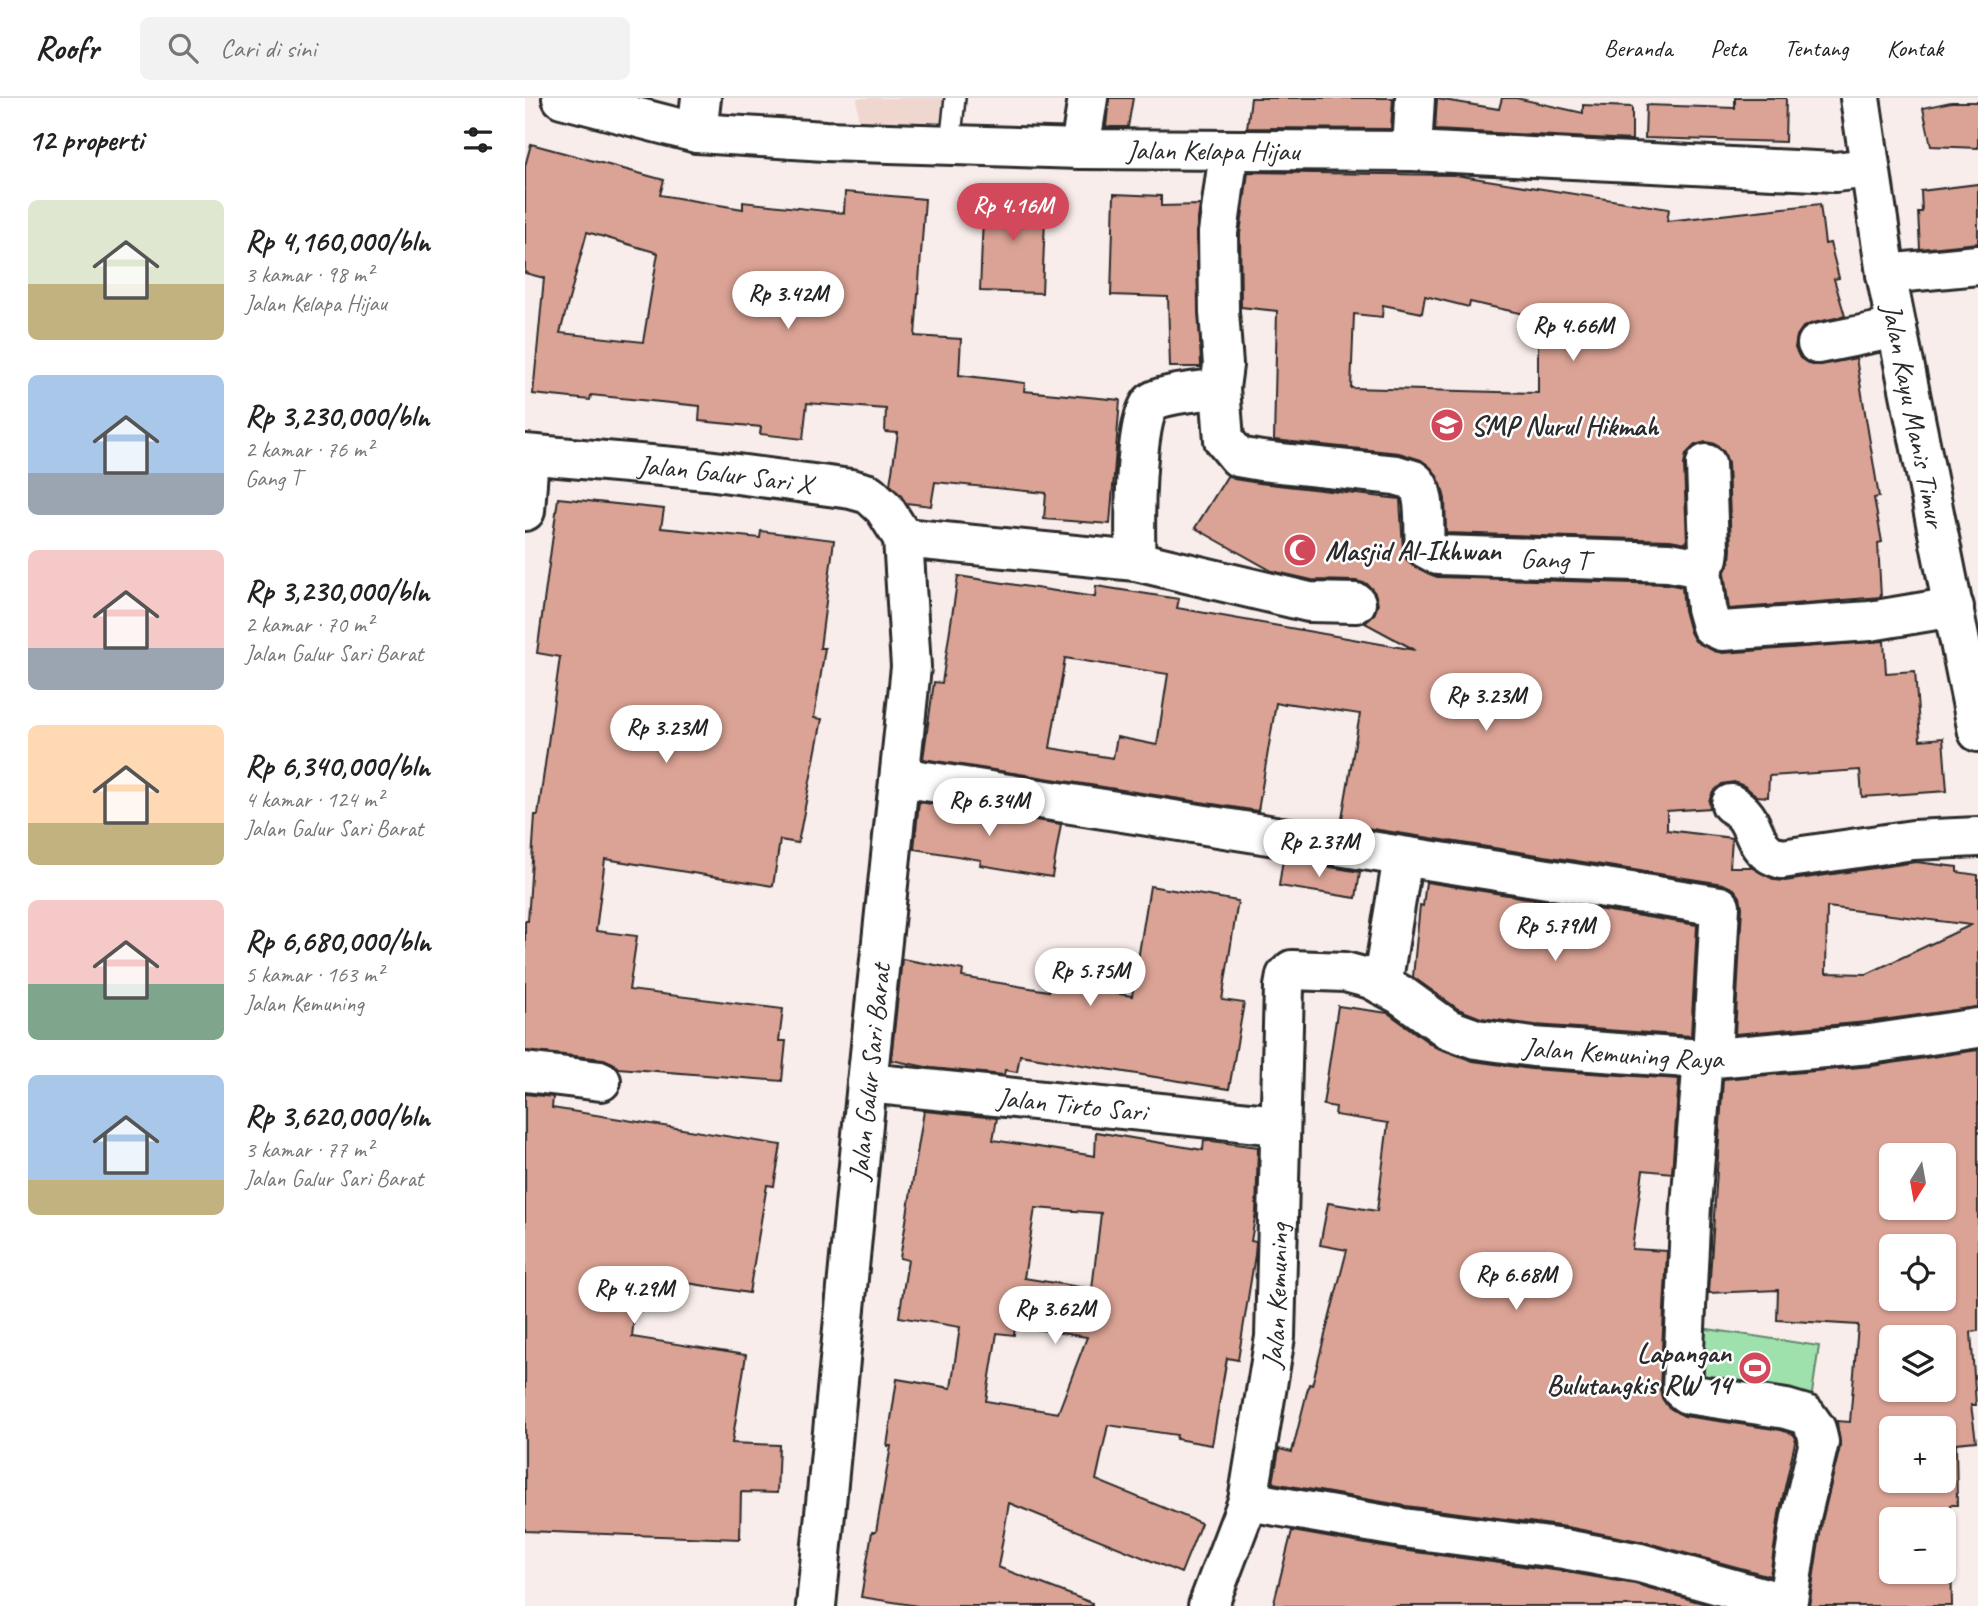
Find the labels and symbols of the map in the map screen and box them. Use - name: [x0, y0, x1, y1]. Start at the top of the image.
- street label: Jalan Kelapa Hijau: [1125, 132, 1301, 168]
- pin: Rp 4.16M: [941, 184, 1085, 243]
- pin: Rp 3.42M: [716, 272, 860, 331]
- street label: Jalan Kayu Manis Timur: [1874, 299, 1954, 533]
- pin: Rp 4.66M: [1501, 303, 1645, 363]
- school or university icon: SMP Nurul Hikmah: [1428, 406, 1466, 444]
- place label: SMP Nurul Hikmah: [1471, 408, 1659, 443]
- street label: Jalan Galur Sari X: [635, 447, 818, 502]
- mosque icon: Masjid Al-Ikhwan: [1281, 531, 1319, 569]
- place label: Masjid Al-Ikhwan: [1325, 533, 1502, 568]
- street label: Gang T: [1520, 541, 1596, 578]
- pin: Rp 3.23M: [1414, 674, 1558, 733]
- pin: Rp 3.23M: [594, 706, 738, 765]
- pin: Rp 6.34M: [917, 778, 1061, 838]
- pin: Rp 2.37M: [1247, 820, 1391, 879]
- pin: Rp 5.79M: [1483, 904, 1627, 963]
- pin: Rp 5.75M: [1018, 948, 1162, 1008]
- street label: Jalan Galur Sari Barat: [841, 960, 899, 1184]
- street label: Jalan Kemuning Raya: [1519, 1029, 1726, 1077]
- street label: Jalan Tirto Sari: [994, 1079, 1152, 1130]
- north arrow: [1879, 1143, 1957, 1220]
- street label: Jalan Kemuning: [1253, 1221, 1296, 1372]
- pin: Rp 6.68M: [1444, 1252, 1588, 1312]
- pin: Rp 4.29M: [562, 1266, 706, 1326]
- pin: Rp 3.62M: [983, 1286, 1127, 1346]
- place label: Lapangan Bulutangkis RW 14: [1546, 1335, 1734, 1402]
- sports icon: Lapangan Bulutangkis RW 14: [1736, 1349, 1774, 1387]

